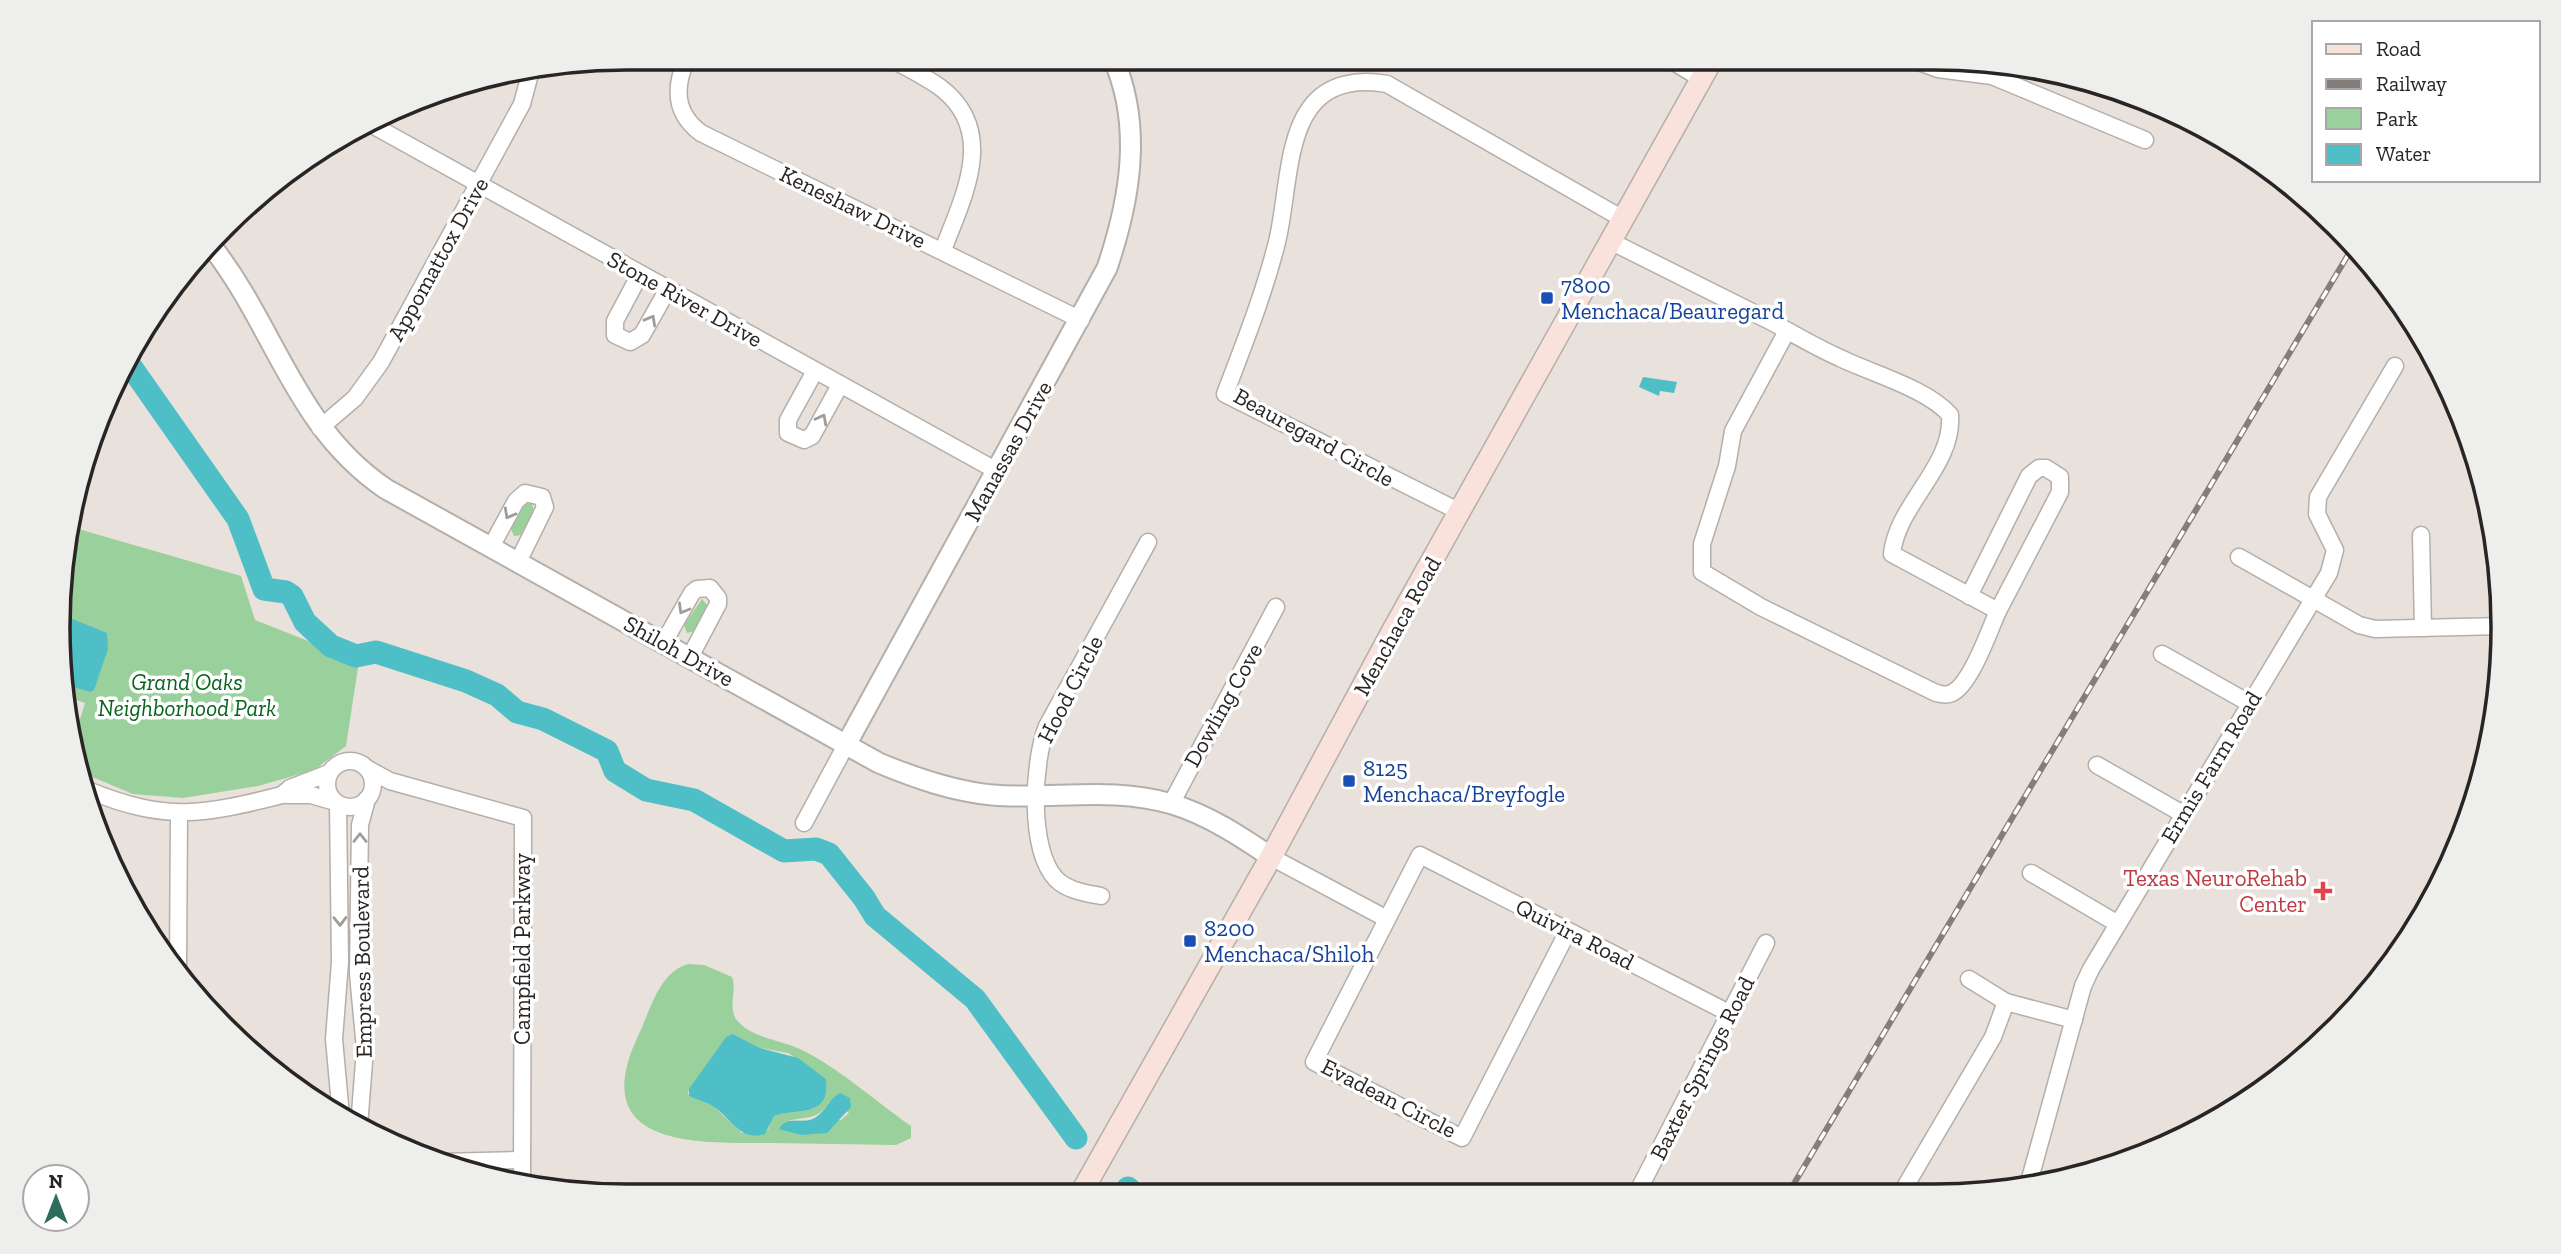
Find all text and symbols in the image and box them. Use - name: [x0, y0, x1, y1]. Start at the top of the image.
- legend: [2312, 21, 2540, 182]
- text: Road: [2376, 36, 2422, 61]
- text: Railway: [2376, 71, 2447, 96]
- text: Park: [2376, 106, 2418, 131]
- text: Water: [2376, 141, 2431, 166]
- street label: Keneshaw Drive: [775, 160, 931, 254]
- street label: Appomattox Drive: [382, 172, 494, 346]
- street label: Stone River Drive: [603, 245, 767, 353]
- place label: 7800 Menchaca/Beauregard: [1561, 271, 1784, 325]
- marker: 7800 Menchaca/Beauregard: [1539, 290, 1555, 306]
- one-way arrow: [643, 314, 656, 327]
- street label: Manassas Drive: [958, 376, 1058, 526]
- street label: Beauregard Circle: [1229, 381, 1399, 493]
- one-way arrow: [814, 413, 828, 426]
- one-way arrow: [504, 506, 517, 519]
- street label: Menchaca Road: [1347, 551, 1447, 700]
- one-way arrow: [678, 602, 691, 615]
- street label: Shiloh Drive: [619, 609, 739, 693]
- street label: Hood Circle: [1031, 631, 1109, 747]
- street label: Dowling Cove: [1178, 638, 1268, 772]
- park label: Grand Oaks Neighborhood Park: [98, 668, 276, 722]
- street label: Ermis Farm Road: [2155, 686, 2268, 848]
- place label: 8125 Menchaca/Breyfogle: [1363, 754, 1565, 808]
- marker: 8125 Menchaca/Breyfogle: [1341, 773, 1357, 789]
- one-way arrow: [352, 832, 368, 843]
- street label: Campfield Parkway: [508, 853, 536, 1045]
- place label: Texas NeuroRehab Center: [2123, 864, 2307, 918]
- street label: Empress Boulevard: [346, 865, 378, 1058]
- marker: Texas NeuroRehab Center: [2313, 881, 2333, 901]
- street label: Quivira Road: [1511, 892, 1639, 976]
- place label: 8200 Menchaca/Shiloh: [1204, 914, 1374, 968]
- one-way arrow: [332, 916, 348, 927]
- marker: 8200 Menchaca/Shiloh: [1182, 933, 1198, 949]
- street label: Baxter Springs Road: [1644, 971, 1761, 1164]
- street label: Evadean Circle: [1317, 1052, 1461, 1144]
- north arrow: [21, 1163, 91, 1233]
- text: N: [49, 1170, 63, 1193]

